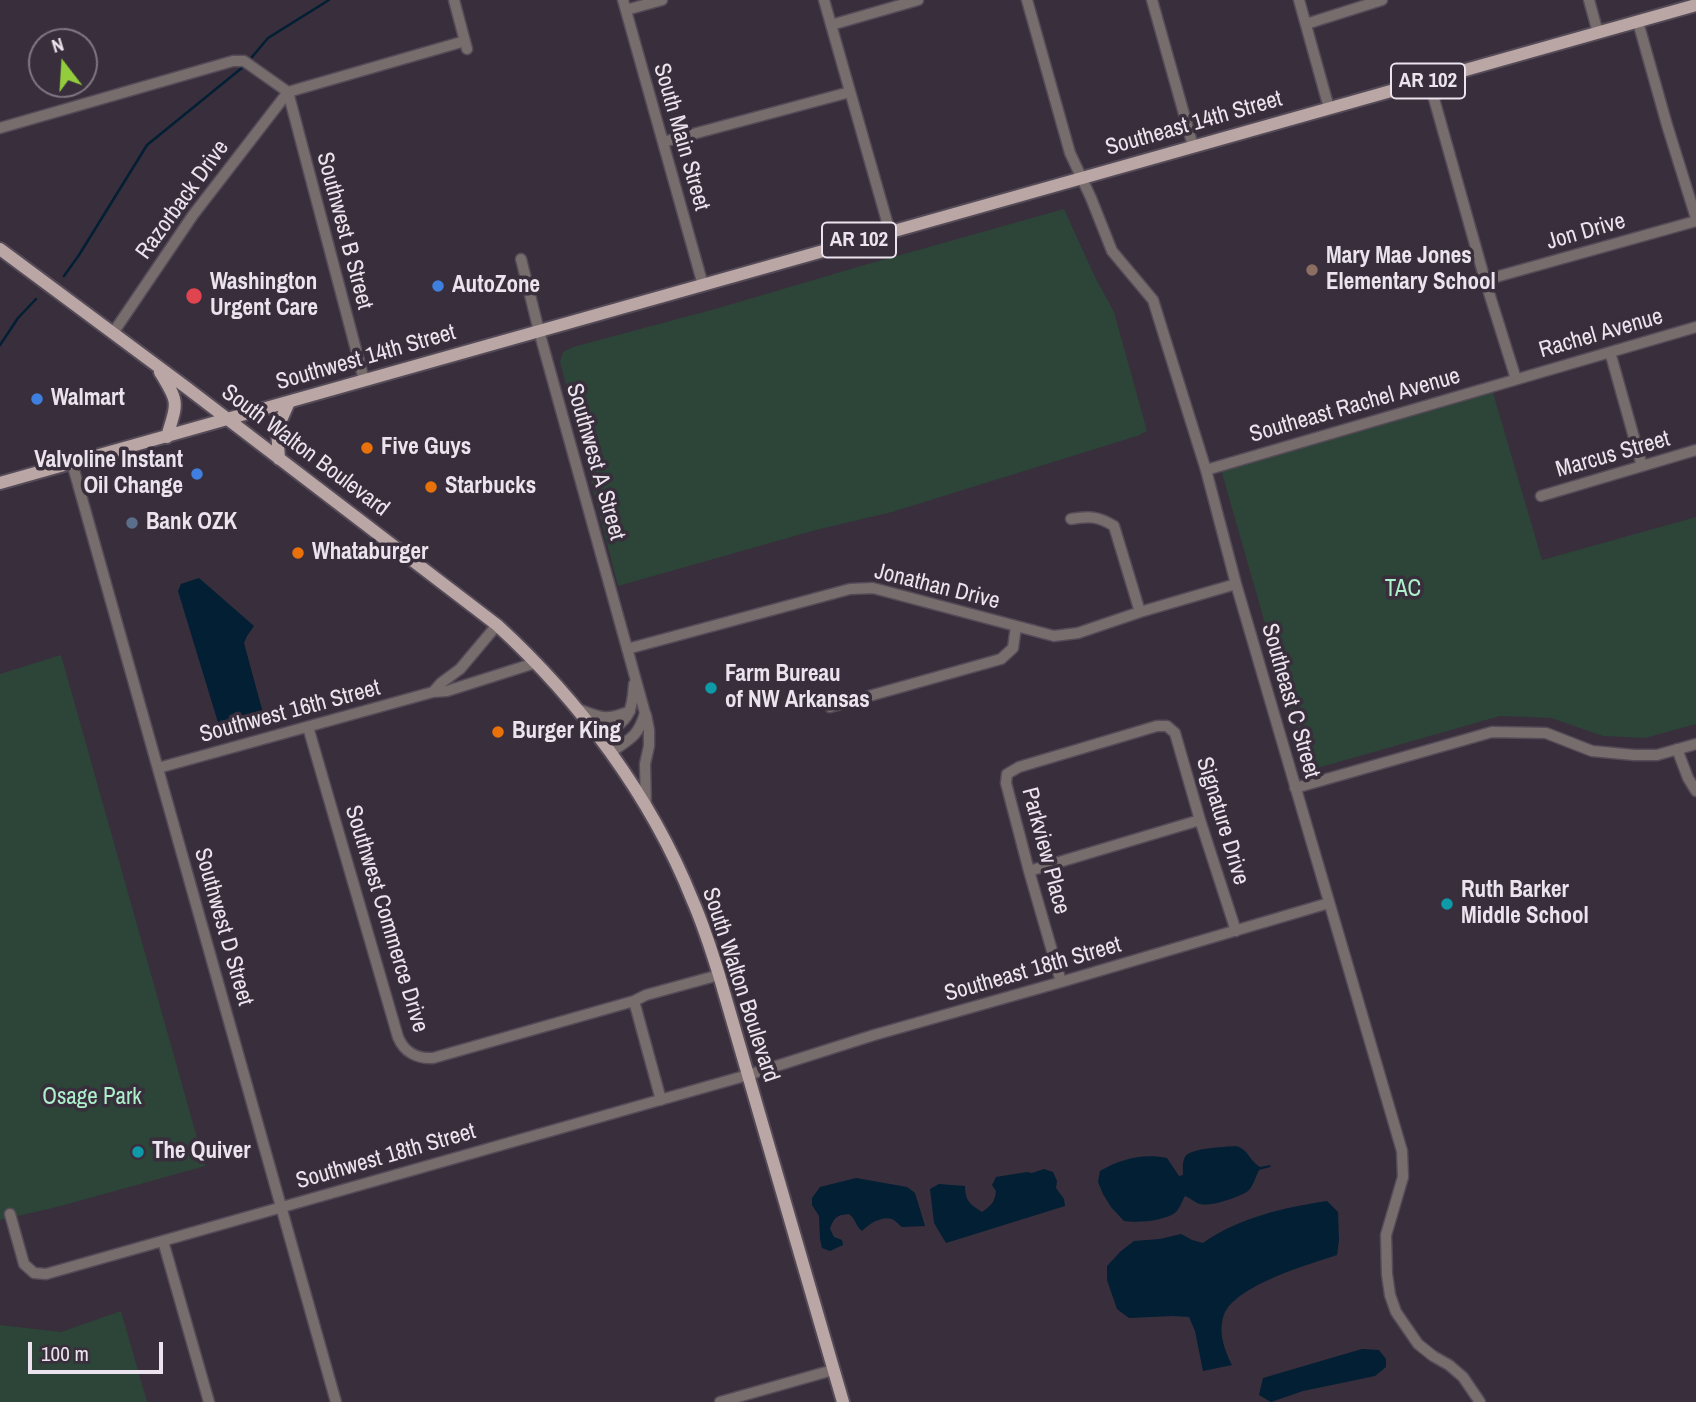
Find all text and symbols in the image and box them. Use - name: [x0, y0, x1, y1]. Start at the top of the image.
- north arrow: [28, 28, 98, 98]
- text: N: [48, 31, 67, 59]
- street label: South Main Street: [647, 60, 715, 214]
- road number: AR 102: [1391, 64, 1465, 98]
- street label: Southeast 14th Street: [1103, 86, 1285, 162]
- street label: Razorback Drive: [131, 135, 235, 265]
- street label: Southwest B Street: [310, 149, 378, 313]
- street label: Jon Drive: [1543, 208, 1629, 256]
- road number: AR 102: [822, 222, 896, 258]
- place label: Mary Mae Jones Elementary School: [1326, 243, 1496, 297]
- marker: Mary Mae Jones Elementary School: [1304, 262, 1320, 278]
- place label: Washington Urgent Care: [210, 269, 318, 323]
- place label: AutoZone: [452, 272, 540, 300]
- marker: AutoZone: [430, 278, 446, 294]
- marker: Washington Urgent Care: [184, 286, 204, 306]
- street label: Rachel Avenue: [1536, 303, 1666, 365]
- street label: Southwest 14th Street: [273, 319, 459, 397]
- street label: Southeast Rachel Avenue: [1247, 363, 1463, 449]
- street label: South Walton Boulevard: [216, 379, 394, 523]
- street label: Southwest A Street: [559, 381, 631, 543]
- place label: Walmart: [51, 385, 125, 413]
- marker: Walmart: [29, 391, 45, 407]
- street label: Marcus Street: [1553, 426, 1673, 484]
- place label: Five Guys: [381, 434, 471, 462]
- marker: Five Guys: [359, 440, 375, 456]
- place label: Valvoline Instant Oil Change: [34, 447, 183, 501]
- marker: Valvoline Instant Oil Change: [189, 466, 205, 482]
- place label: Starbucks: [445, 473, 536, 501]
- marker: Starbucks: [423, 479, 439, 495]
- place label: Bank OZK: [146, 509, 237, 537]
- marker: Bank OZK: [124, 515, 140, 531]
- place label: Whataburger: [312, 539, 428, 567]
- marker: Whataburger: [290, 545, 306, 561]
- street label: Jonathan Drive: [872, 558, 1002, 616]
- park label: TAC: [1385, 576, 1421, 604]
- street label: Southeast C Street: [1255, 621, 1325, 781]
- place label: Farm Bureau of NW Arkansas: [725, 661, 870, 715]
- street label: Southwest 16th Street: [197, 675, 383, 749]
- marker: Farm Bureau of NW Arkansas: [703, 680, 719, 696]
- place label: Burger King: [512, 718, 621, 746]
- marker: Burger King: [490, 724, 506, 740]
- street label: Signature Drive: [1189, 754, 1255, 888]
- street label: Parkview Place: [1015, 785, 1075, 917]
- street label: Southwest Commerce Drive: [338, 802, 434, 1036]
- street label: Southwest D Street: [187, 845, 259, 1009]
- place label: Ruth Barker Middle School: [1461, 877, 1589, 931]
- street label: South Walton Boulevard: [696, 884, 784, 1086]
- marker: Ruth Barker Middle School: [1439, 896, 1455, 912]
- street label: Southeast 18th Street: [942, 932, 1124, 1008]
- park label: Osage Park: [42, 1084, 142, 1112]
- street label: Southwest 18th Street: [293, 1118, 479, 1196]
- place label: The Quiver: [152, 1138, 251, 1166]
- marker: The Quiver: [130, 1144, 146, 1160]
- scale bar: [32, 1328, 166, 1372]
- text: 100 m: [41, 1339, 89, 1368]

